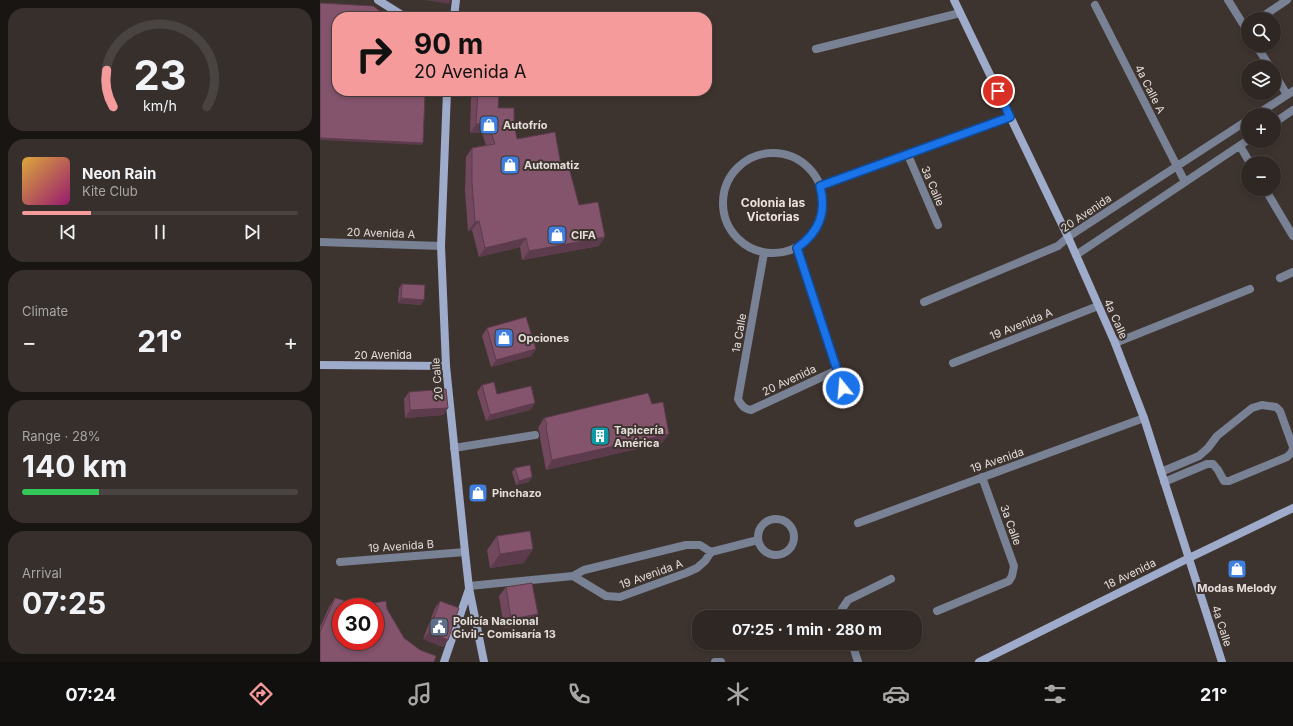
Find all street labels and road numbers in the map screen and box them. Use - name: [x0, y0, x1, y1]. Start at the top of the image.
- street label: 4a Calle A: [1132, 62, 1168, 116]
- street label: 3a Calle: [918, 164, 948, 208]
- street label: 20 Avenida: [1058, 191, 1114, 235]
- street label: 20 Avenida A: [346, 225, 416, 241]
- street label: 4a Calle: [1101, 297, 1131, 341]
- street label: 19 Avenida A: [988, 305, 1055, 343]
- street label: 1a Calle: [729, 312, 749, 354]
- street label: 20 Avenida: [354, 348, 412, 362]
- street label: 20 Calle: [428, 357, 446, 401]
- street label: 20 Avenida: [760, 361, 818, 399]
- street label: 19 Avenida: [968, 444, 1026, 476]
- street label: 3a Calle: [997, 503, 1025, 547]
- street label: 19 Avenida B: [368, 537, 434, 555]
- street label: 19 Avenida A: [617, 556, 685, 592]
- street label: 18 Avenida: [1102, 556, 1158, 592]
- street label: 4a Calle: [1209, 604, 1235, 648]

